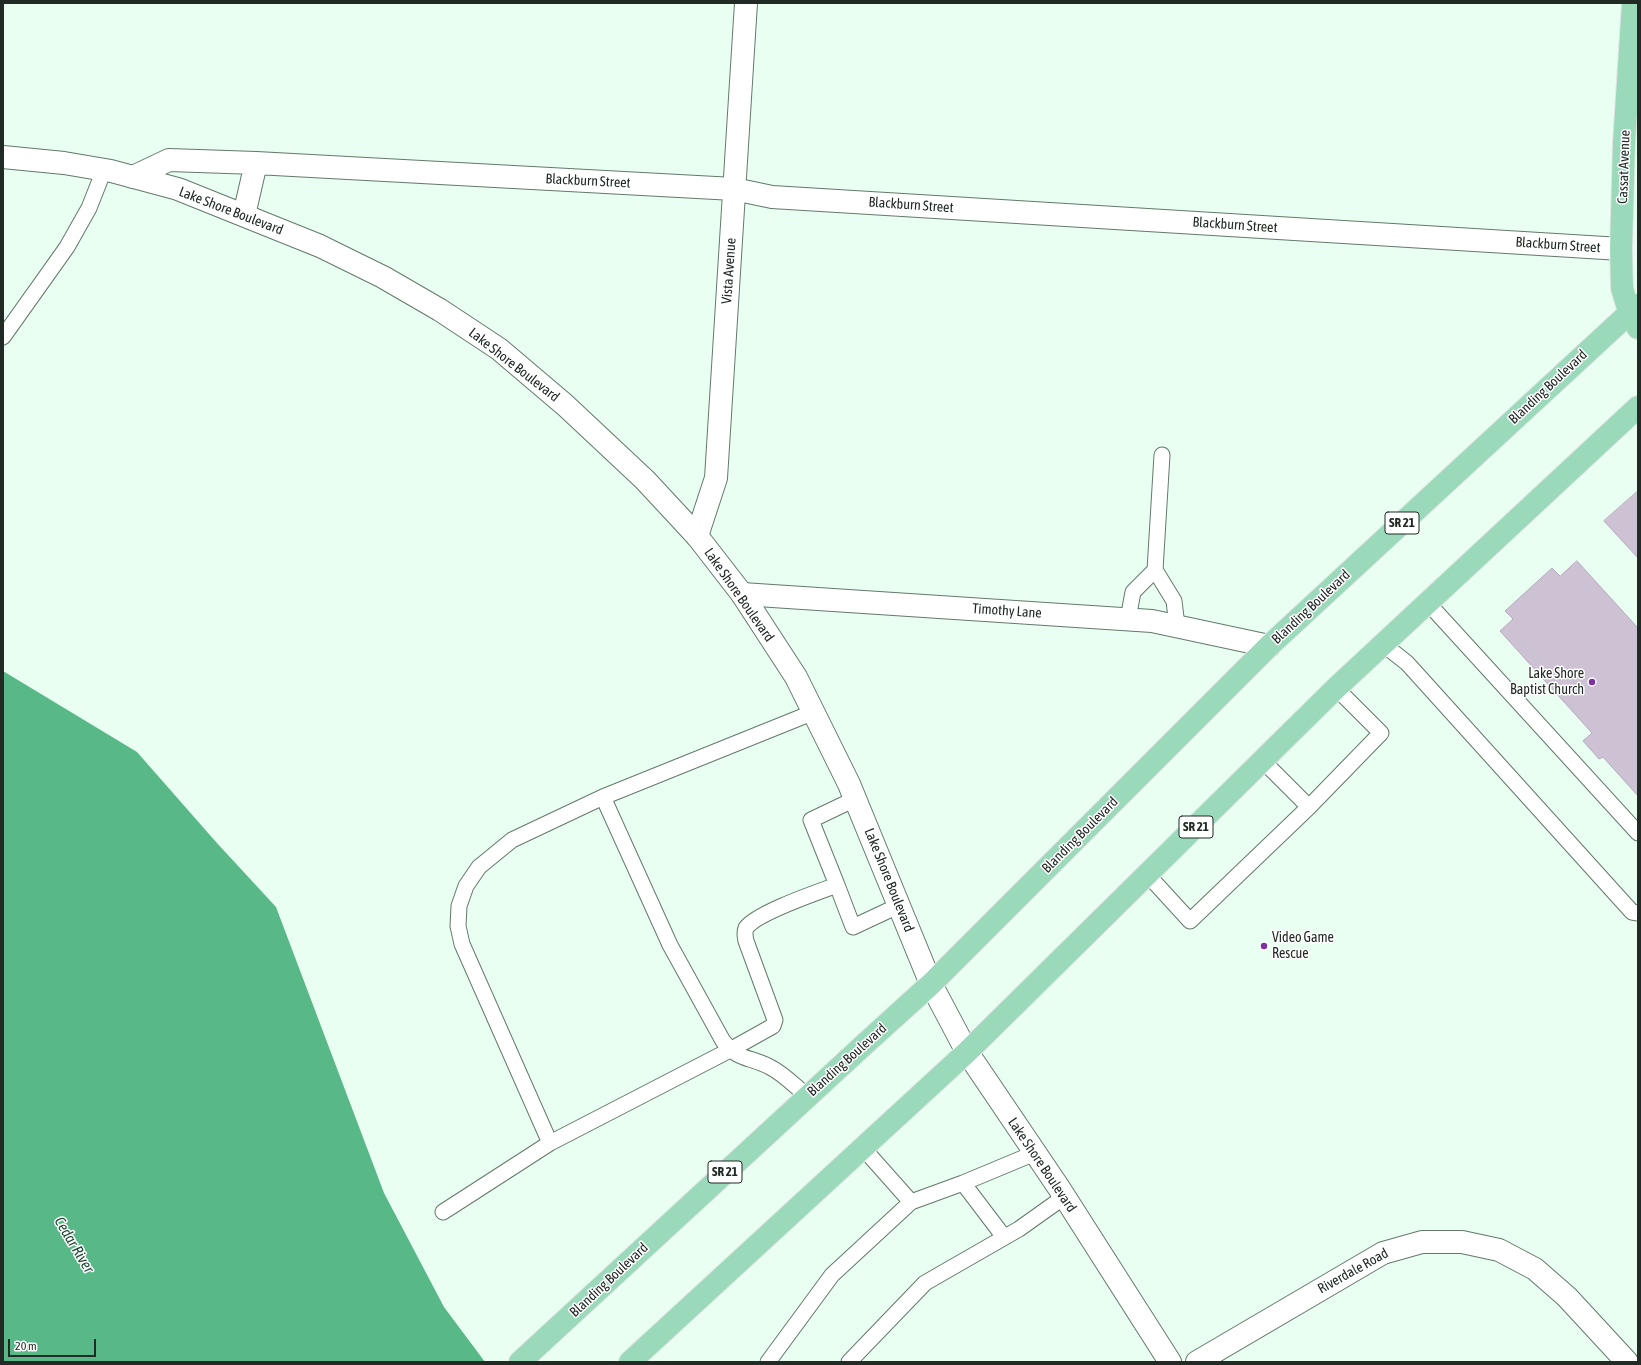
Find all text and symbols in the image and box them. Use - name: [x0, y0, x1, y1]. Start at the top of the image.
- street label: Cassat Avenue: [1614, 130, 1634, 204]
- street label: Blackburn Street: [545, 170, 631, 192]
- street label: Lake Shore Boulevard: [176, 183, 286, 239]
- street label: Blackburn Street: [868, 194, 954, 216]
- street label: Blackburn Street: [1192, 214, 1278, 236]
- street label: Blackburn Street: [1515, 234, 1601, 256]
- street label: Vista Avenue: [718, 237, 740, 305]
- street label: Lake Shore Boulevard: [465, 324, 563, 406]
- street label: Blanding Boulevard: [1505, 346, 1591, 428]
- road number: SR 21: [1385, 512, 1419, 534]
- street label: Lake Shore Boulevard: [700, 545, 778, 645]
- street label: Blanding Boulevard: [1268, 566, 1354, 648]
- street label: Timothy Lane: [972, 600, 1042, 622]
- place label: Lake Shore Baptist Church: [1510, 666, 1584, 698]
- marker: Lake Shore Baptist Church: [1587, 677, 1597, 687]
- street label: Blanding Boulevard: [1038, 793, 1122, 877]
- road number: SR 21: [1179, 816, 1213, 838]
- street label: Lake Shore Boulevard: [861, 826, 917, 934]
- place label: Video Game Rescue: [1272, 930, 1334, 962]
- marker: Video Game Rescue: [1259, 941, 1269, 951]
- street label: Blanding Boulevard: [804, 1020, 890, 1100]
- street label: Lake Shore Boulevard: [1004, 1115, 1080, 1215]
- road number: SR 21: [708, 1161, 742, 1183]
- water label: Cedar River: [50, 1214, 98, 1276]
- street label: Blanding Boulevard: [566, 1239, 652, 1321]
- street label: Riverdale Road: [1315, 1245, 1391, 1297]
- scale bar: [10, 1331, 98, 1357]
- text: 20 m: [15, 1339, 37, 1353]

